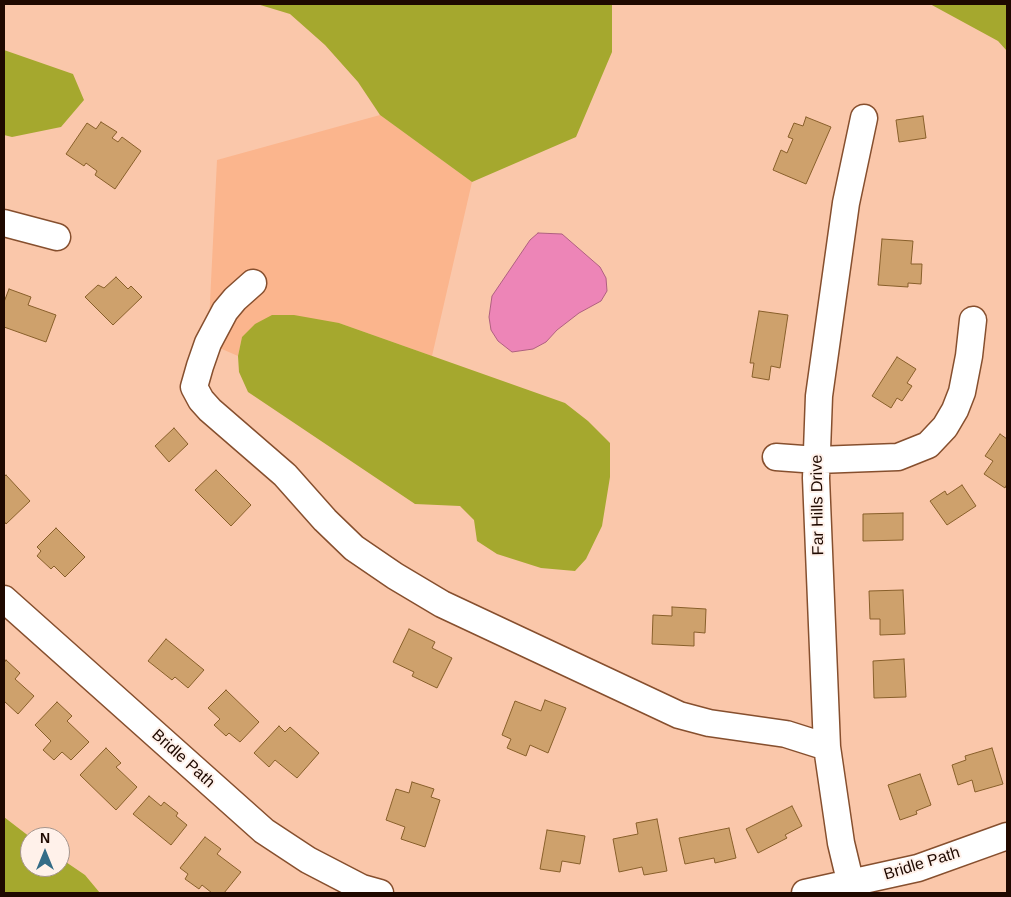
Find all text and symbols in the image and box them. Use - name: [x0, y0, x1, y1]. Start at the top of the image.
- street label: Far Hills Drive: [808, 455, 828, 555]
- street label: Bridle Path: [147, 726, 219, 792]
- north arrow: [20, 827, 70, 877]
- text: N: [40, 830, 50, 846]
- street label: Bridle Path: [882, 843, 962, 885]

